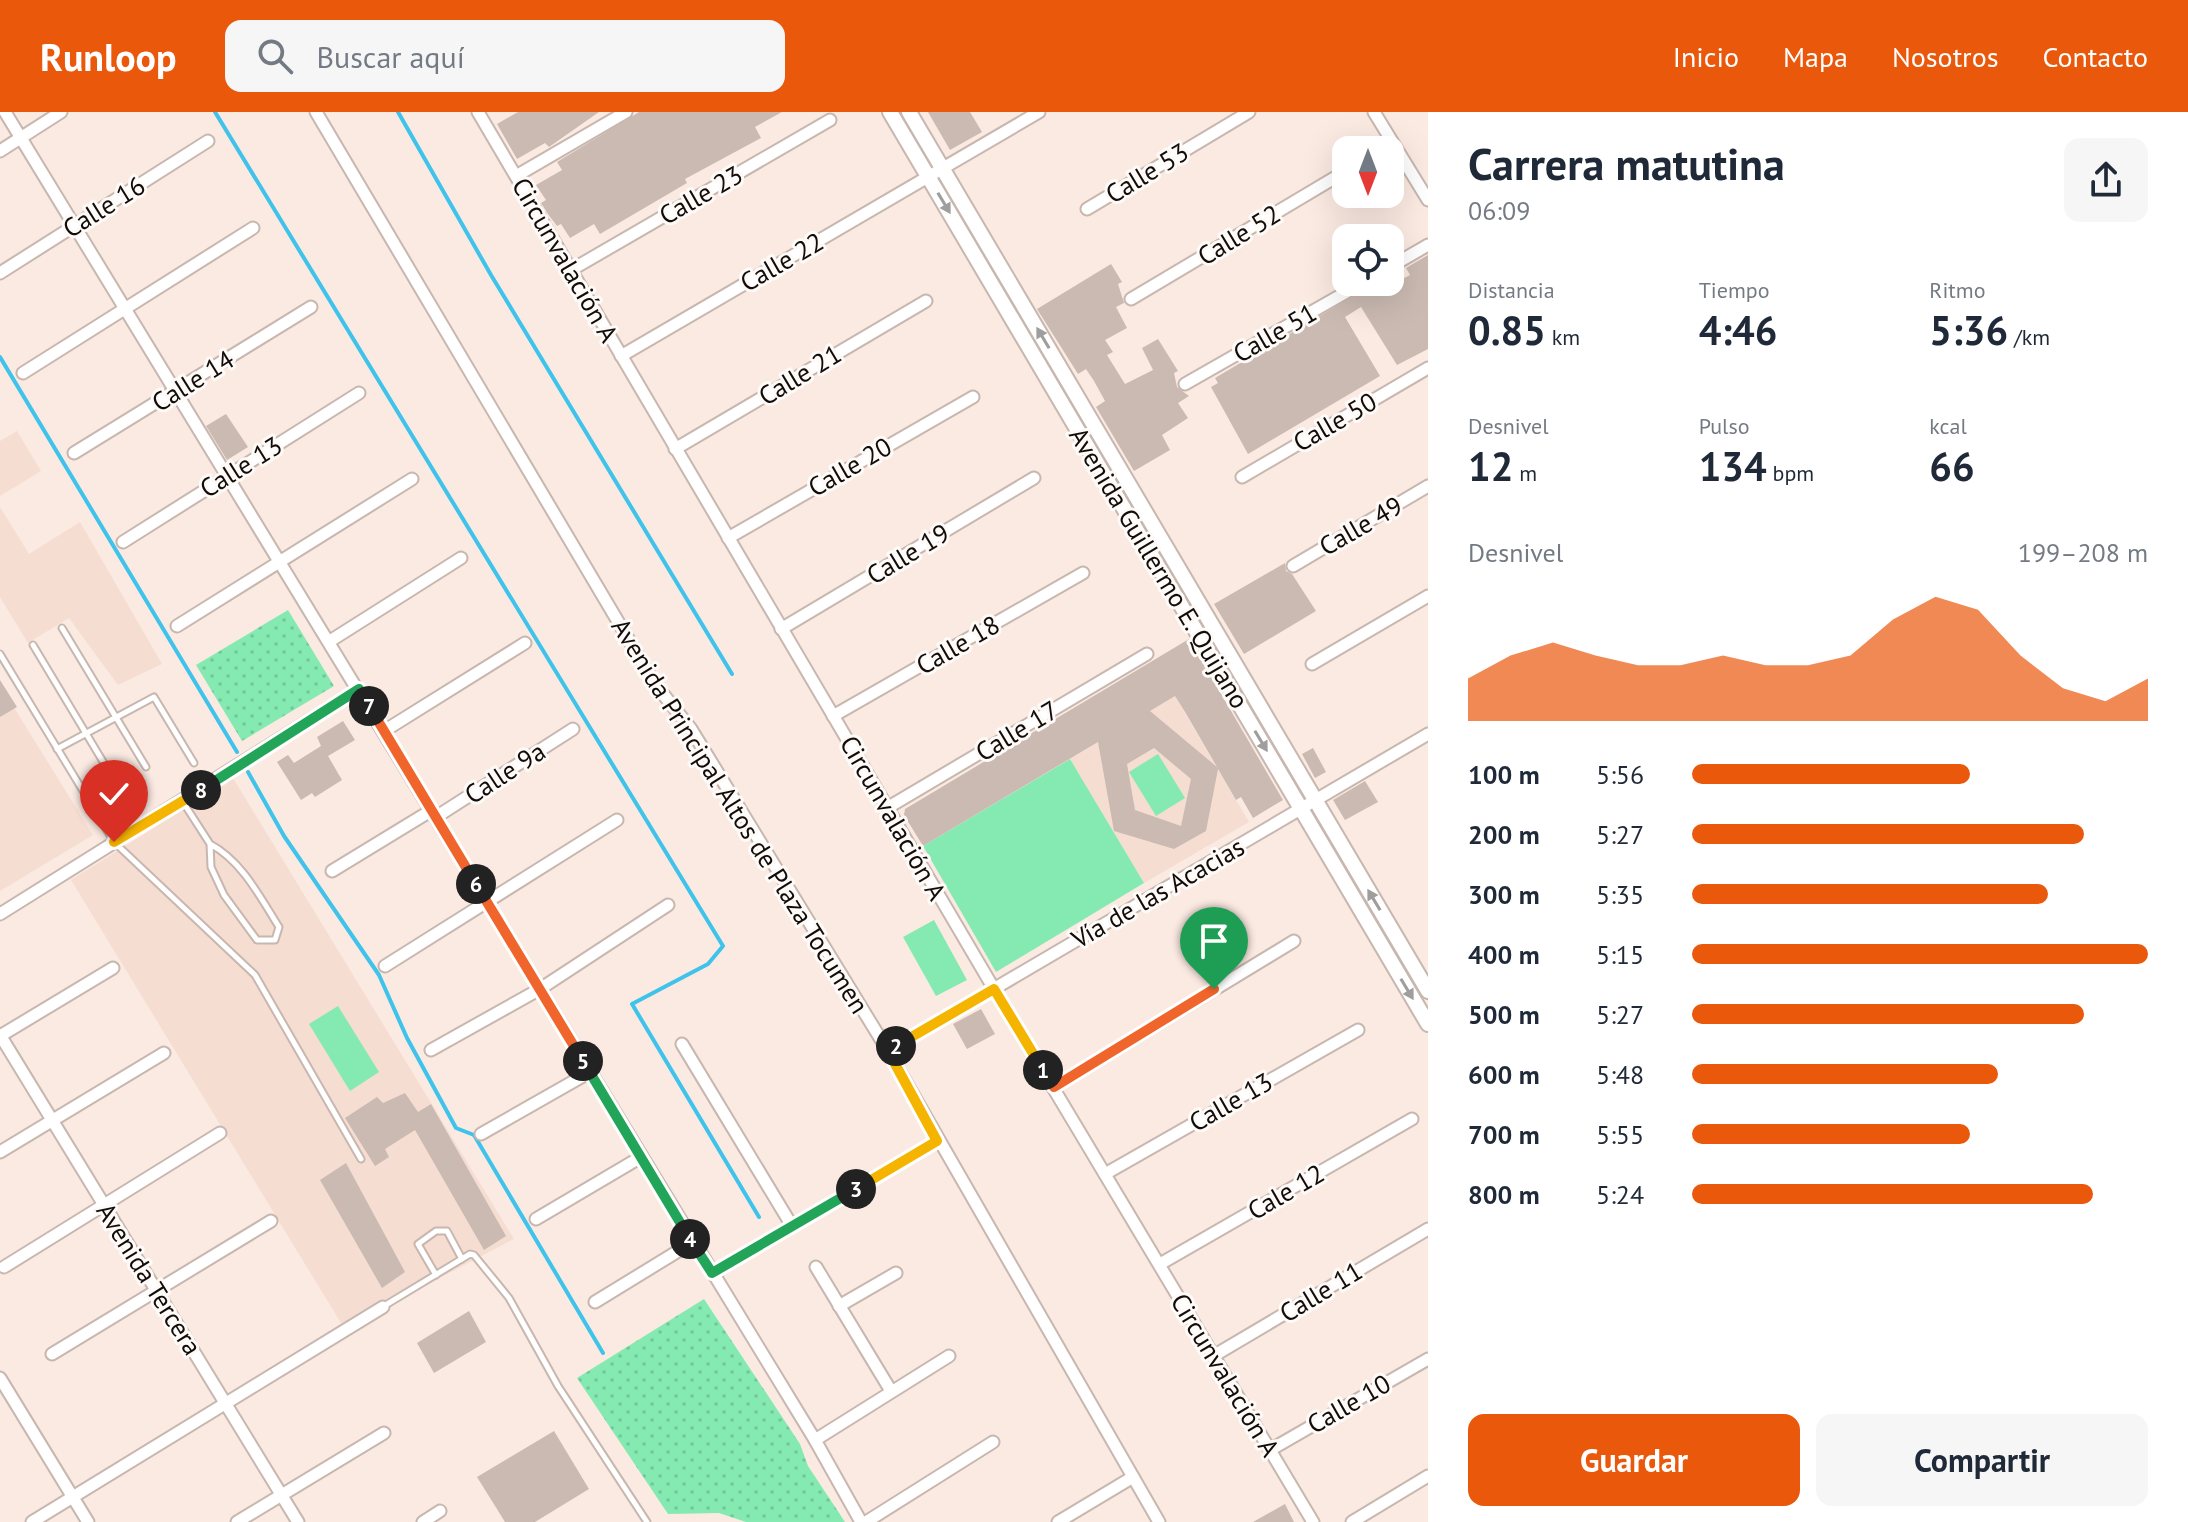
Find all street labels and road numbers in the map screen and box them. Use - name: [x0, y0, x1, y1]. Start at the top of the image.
- street label: Calle 53: [1099, 135, 1194, 210]
- street label: Calle 23: [653, 158, 748, 232]
- street label: Calle 16: [56, 168, 151, 245]
- street label: Circunvalación A: [505, 172, 626, 348]
- street label: Calle 52: [1191, 197, 1286, 272]
- street label: Calle 22: [734, 225, 829, 299]
- street label: Calle 51: [1227, 296, 1322, 370]
- street label: Calle 21: [752, 337, 847, 412]
- street label: Calle 14: [145, 342, 240, 419]
- street label: Calle 50: [1287, 385, 1382, 459]
- street label: Avenida Guillermo E. Quijano: [1062, 421, 1257, 714]
- street label: Calle 13: [193, 428, 288, 505]
- street label: Calle 20: [802, 430, 897, 504]
- street label: Calle 49: [1313, 489, 1408, 563]
- street label: Calle 19: [860, 516, 955, 591]
- street label: Calle 18: [910, 608, 1005, 682]
- street label: Avenida Principal Altos de Plaza Tocumen: [605, 612, 876, 1020]
- street label: Calle 17: [969, 693, 1064, 768]
- street label: Circunvalación A: [833, 730, 954, 906]
- street label: Calle 9a: [458, 734, 551, 811]
- street label: Vía de las Acacias: [1065, 830, 1250, 956]
- street label: Calle 13: [1183, 1065, 1278, 1139]
- street label: Cale 12: [1241, 1156, 1330, 1227]
- street label: Avenida Tercera: [90, 1197, 209, 1361]
- street label: Calle 11: [1273, 1254, 1368, 1329]
- street label: Circunvalación A: [1164, 1287, 1287, 1462]
- street label: Calle 10: [1301, 1367, 1396, 1441]

